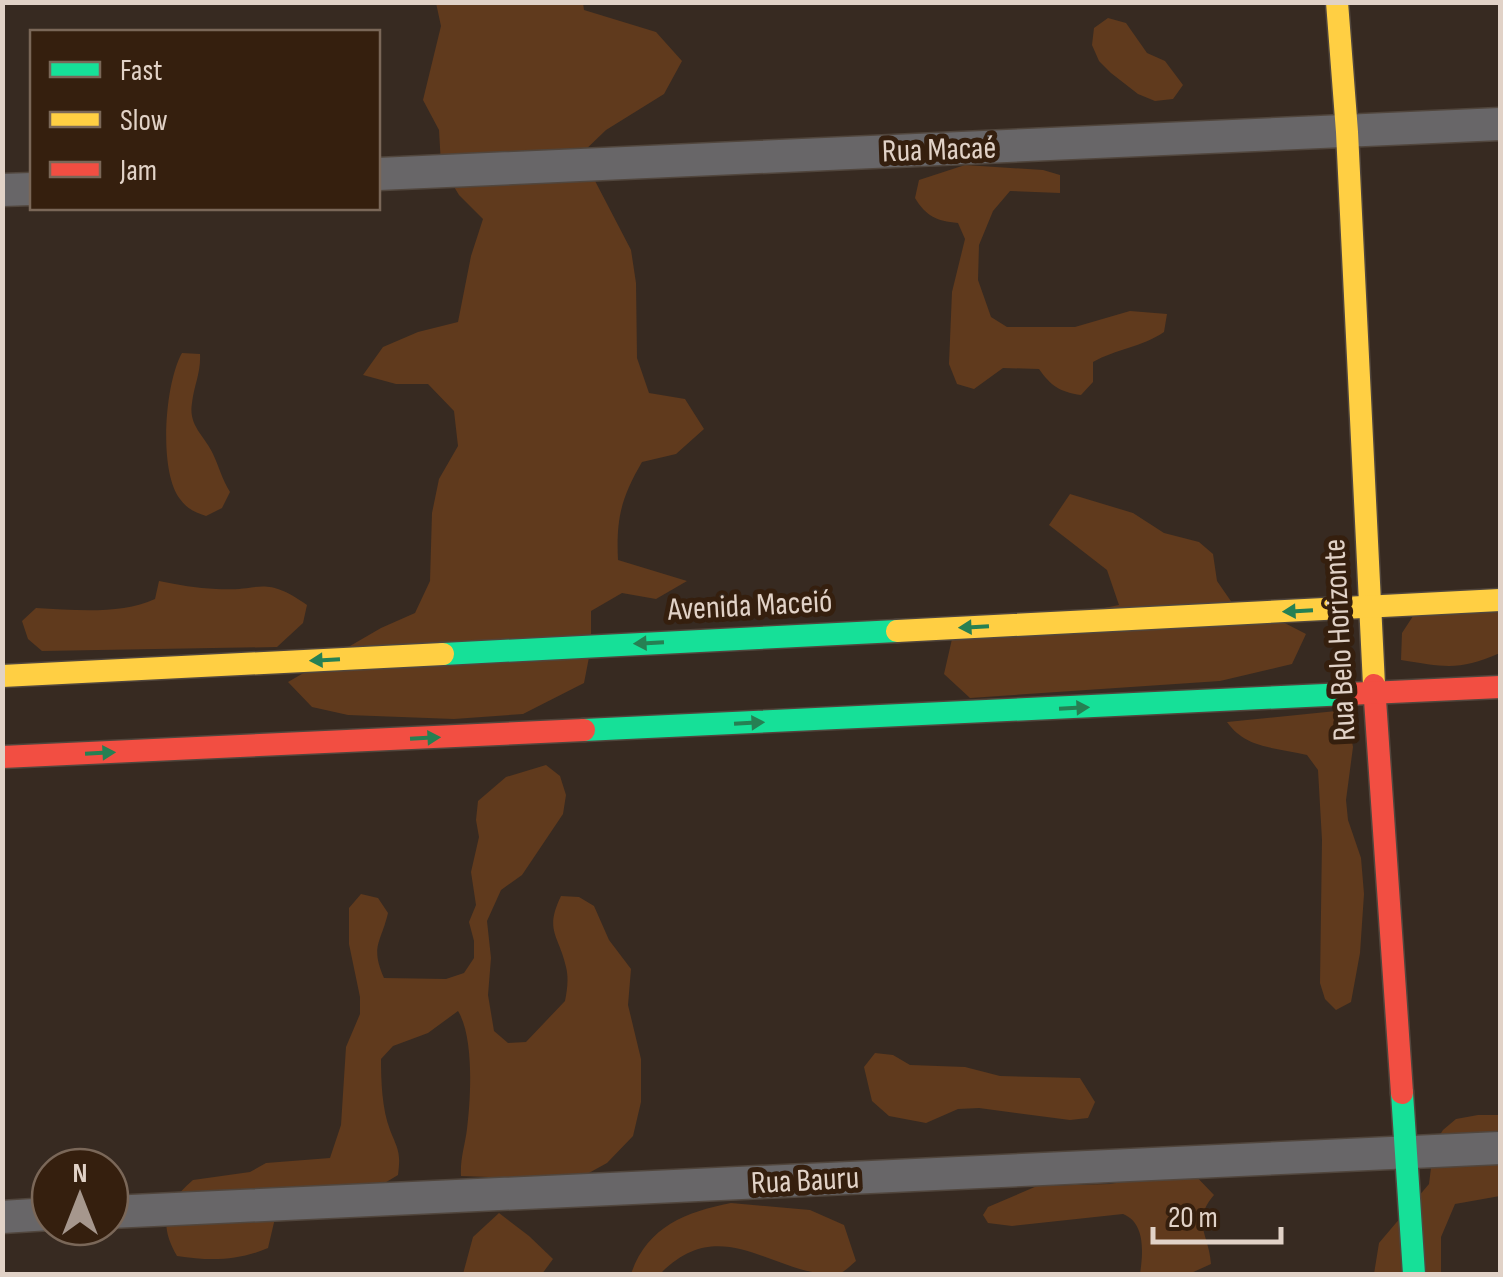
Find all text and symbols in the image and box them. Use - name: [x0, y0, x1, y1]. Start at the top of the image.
- legend: [30, 30, 380, 210]
- text: Fast: [120, 53, 162, 89]
- text: Slow: [120, 103, 168, 139]
- street label: Rua Macaé: [881, 129, 997, 171]
- text: Jam: [119, 153, 157, 189]
- street label: Rua Belo Horizonte: [1315, 538, 1365, 742]
- street label: Avenida Maceió: [666, 582, 833, 630]
- one-way arrow: [1282, 603, 1314, 619]
- one-way arrow: [957, 619, 989, 635]
- one-way arrow: [633, 636, 665, 652]
- one-way arrow: [308, 652, 340, 668]
- one-way arrow: [1058, 700, 1090, 716]
- one-way arrow: [734, 715, 766, 731]
- one-way arrow: [409, 730, 441, 746]
- one-way arrow: [84, 744, 116, 760]
- north arrow: [30, 1147, 130, 1247]
- text: N: [73, 1157, 87, 1190]
- street label: Rua Bauru: [750, 1159, 860, 1203]
- scale bar: [1153, 1182, 1280, 1244]
- text: 20 m: [1168, 1200, 1218, 1236]

